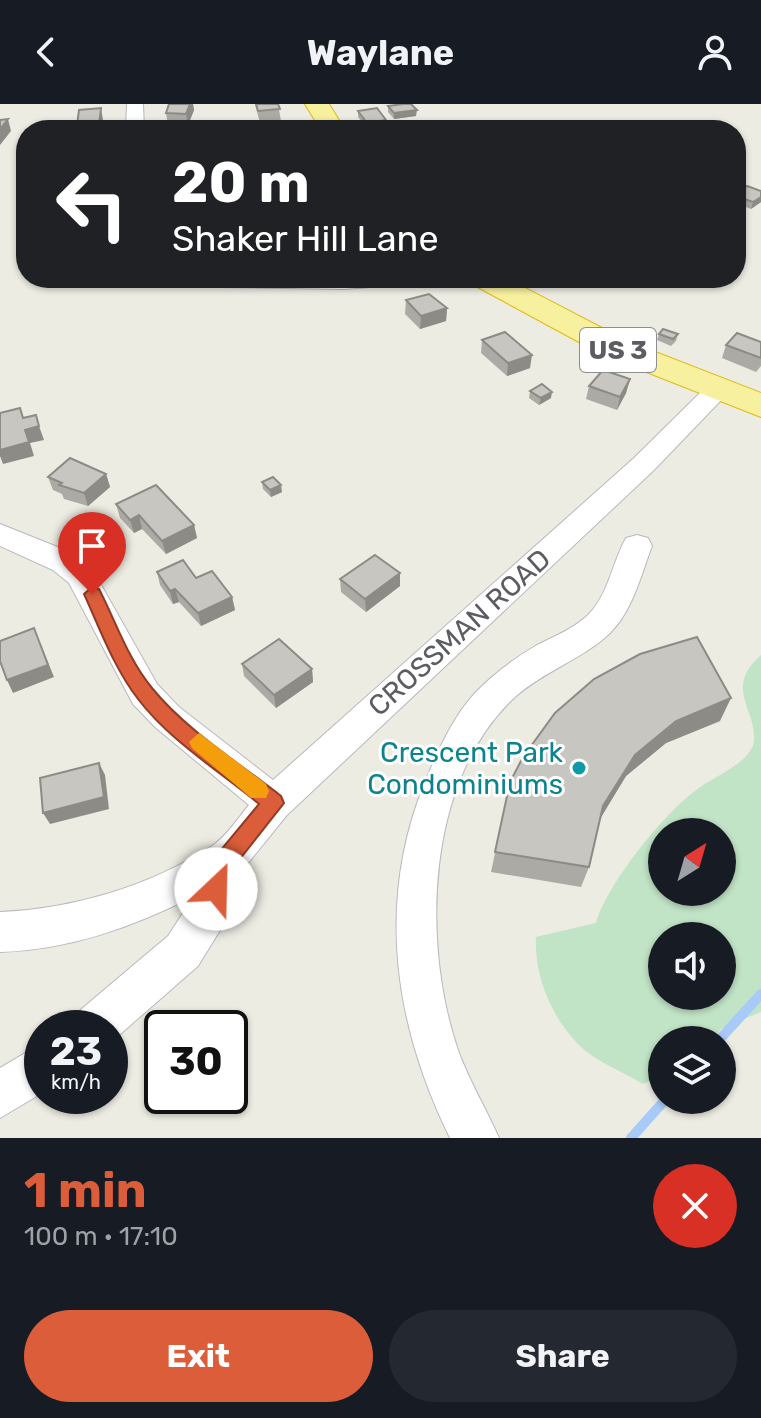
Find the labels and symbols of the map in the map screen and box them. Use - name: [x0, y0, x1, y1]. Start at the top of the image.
- road number: US 3: [580, 328, 656, 372]
- pin: [58, 512, 126, 594]
- street label: CROSSMAN ROAD: [362, 542, 557, 723]
- place label: Crescent Park Condominiums: [367, 736, 564, 801]
- marker: Crescent Park Condominiums: [570, 759, 588, 777]
- north arrow: [648, 818, 736, 906]
- position arrow: [174, 847, 258, 931]
- speed limit sign: 30: [144, 1010, 248, 1114]

